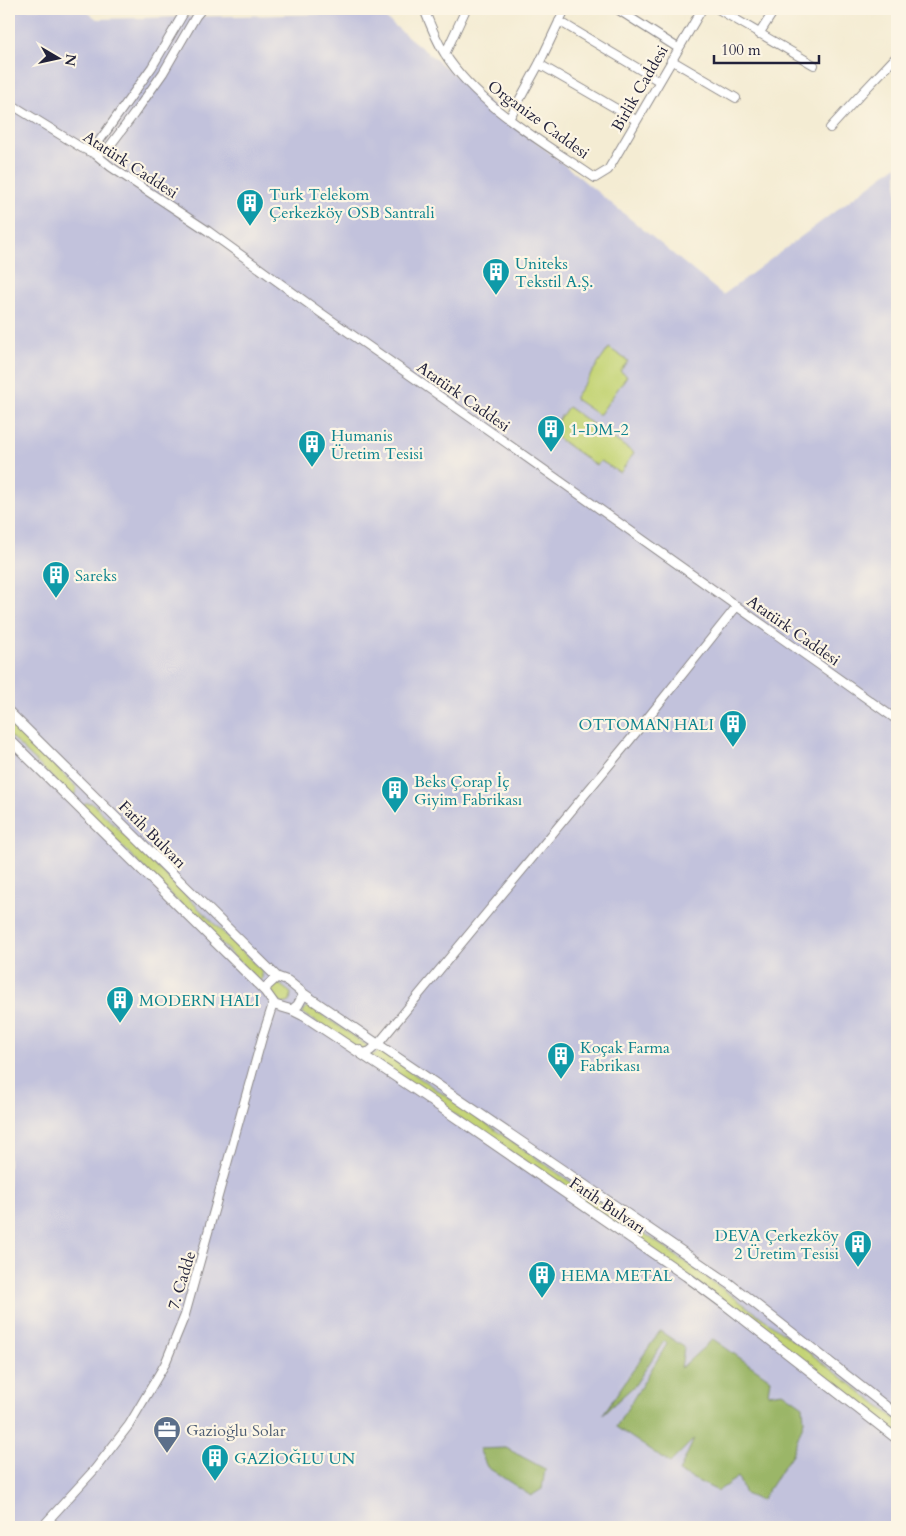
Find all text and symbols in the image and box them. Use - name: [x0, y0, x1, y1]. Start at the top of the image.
- north arrow: [32, 32, 82, 82]
- scale bar: [714, 32, 818, 64]
- text: 100 m: [721, 40, 761, 60]
- street label: Birlik Caddesi: [606, 41, 674, 136]
- text: N: [60, 52, 81, 67]
- street label: Organize Caddesi: [483, 75, 594, 165]
- street label: Atatürk Caddesi: [79, 126, 183, 204]
- place label: Turk Telekom Çerkezköy OSB Santrali: [269, 184, 435, 224]
- building icon: Turk Telekom Çerkezköy OSB Santrali: [235, 188, 265, 227]
- place label: Uniteks Tekstil A.Ş.: [515, 253, 593, 293]
- building icon: Uniteks Tekstil A.Ş.: [481, 257, 511, 296]
- street label: Atatürk Caddesi: [412, 356, 515, 437]
- building icon: 1-DM-2: [536, 414, 566, 453]
- place label: 1-DM-2: [570, 419, 629, 441]
- place label: Humanis Üretim Tesisi: [331, 425, 424, 465]
- building icon: Humanis Üretim Tesisi: [297, 429, 327, 468]
- building icon: Sareks: [41, 560, 71, 599]
- place label: Sareks: [75, 565, 117, 587]
- street label: Atatürk Caddesi: [742, 590, 845, 671]
- building icon: OTTOMAN HALI: [718, 709, 748, 748]
- place label: OTTOMAN HALI: [579, 714, 714, 736]
- place label: Beks Çorap İç Giyim Fabrikası: [414, 771, 523, 811]
- building icon: Beks Çorap İç Giyim Fabrikası: [380, 775, 410, 814]
- street label: Fatih Bulvarı: [113, 796, 191, 874]
- building icon: MODERN HALI: [105, 985, 135, 1024]
- place label: MODERN HALI: [139, 990, 260, 1012]
- place label: Koçak Farma Fabrikası: [580, 1037, 670, 1077]
- building icon: Koçak Farma Fabrikası: [546, 1041, 576, 1080]
- street label: Fatih Bulvarı: [565, 1172, 650, 1240]
- place label: DEVA Çerkezköy 2 Üretim Tesisi: [715, 1225, 840, 1265]
- building icon: DEVA Çerkezköy 2 Üretim Tesisi: [843, 1229, 873, 1268]
- street label: 7. Cadde: [163, 1248, 201, 1312]
- building icon: HEMA METAL: [527, 1260, 557, 1299]
- place label: HEMA METAL: [561, 1265, 673, 1287]
- office icon: Gazioğlu Solar: [152, 1415, 182, 1454]
- place label: Gazioğlu Solar: [186, 1420, 286, 1442]
- building icon: GAZİOĞLU UN: [200, 1443, 230, 1482]
- place label: GAZİOĞLU UN: [234, 1448, 356, 1470]

